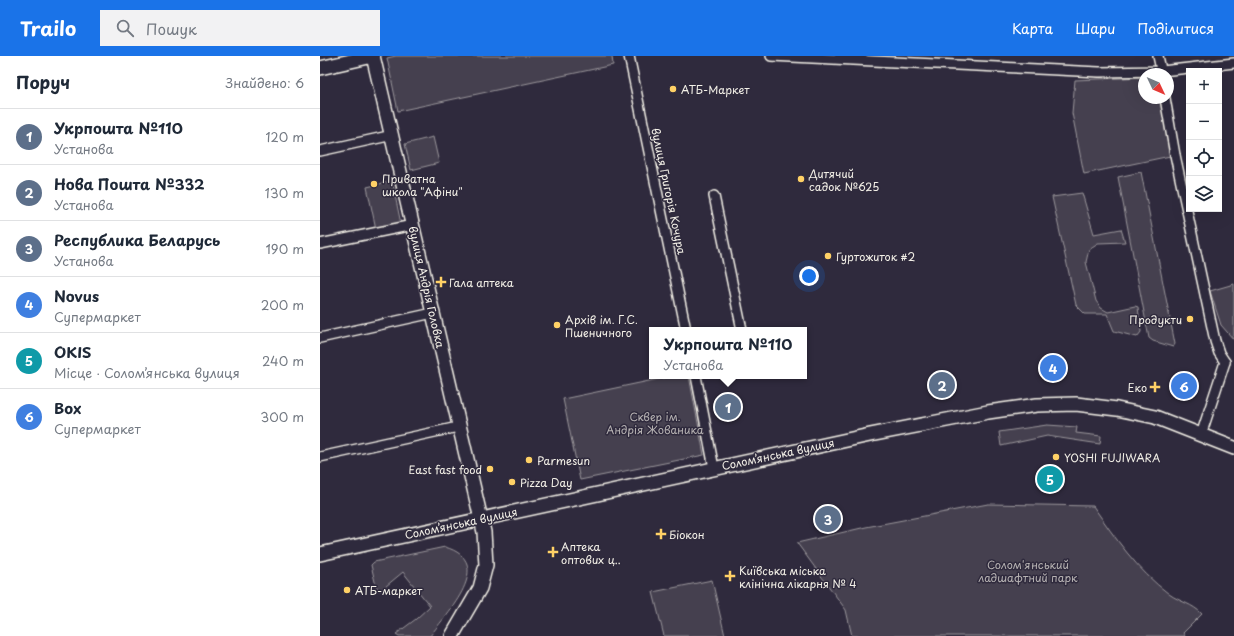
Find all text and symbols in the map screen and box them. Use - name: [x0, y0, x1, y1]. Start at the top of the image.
- search box: [100, 10, 380, 46]
- text: Trailo: [20, 14, 76, 42]
- icon: search: [114, 17, 136, 39]
- text: Пошук: [146, 17, 197, 40]
- text: Карта: [1012, 18, 1053, 39]
- text: Шари: [1075, 18, 1115, 39]
- text: Поділитися: [1137, 18, 1214, 39]
- north arrow: [1138, 68, 1174, 104]
- map controls: [1186, 68, 1222, 212]
- button: +: [1186, 68, 1222, 104]
- text: Поруч: [16, 69, 70, 95]
- text: Знайдено: 6: [225, 73, 304, 92]
- place label: АТБ-Маркет: [681, 81, 750, 98]
- marker: АТБ-Маркет: [668, 84, 678, 94]
- button: −: [1186, 104, 1222, 140]
- text: Укрпошта №110: [54, 116, 183, 139]
- street label: вулиця Григорія Кочура: [647, 126, 691, 256]
- text: 1: [26, 127, 32, 146]
- text: 120 m: [265, 127, 304, 146]
- text: Установа: [54, 139, 114, 158]
- button: locate: [1186, 140, 1222, 176]
- place label: Дитячий садок №625: [808, 165, 879, 195]
- place label: Приватна школа "Афіни": [382, 170, 463, 200]
- text: Нова Пошта №332: [54, 172, 205, 195]
- marker: Дитячий садок №625: [796, 174, 806, 184]
- button: layers: [1186, 176, 1222, 212]
- marker: Приватна школа "Афіни": [369, 179, 379, 189]
- text: 2: [24, 183, 34, 202]
- text: 130 m: [265, 183, 304, 202]
- text: Установа: [54, 195, 114, 214]
- street label: вулиця Андрія Головка: [405, 224, 449, 350]
- text: Республика Беларусь: [54, 228, 220, 251]
- text: 3: [25, 239, 33, 258]
- text: 190 m: [265, 239, 304, 258]
- place label: Гуртожиток #2: [836, 248, 915, 265]
- text: Установа: [54, 251, 114, 270]
- marker: Гуртожиток #2: [823, 251, 833, 261]
- your location: [799, 266, 819, 286]
- place label: Гала аптека: [449, 274, 514, 291]
- marker: Гала аптека: [436, 277, 446, 287]
- text: Novus: [54, 284, 99, 307]
- text: 4: [25, 295, 33, 314]
- text: 200 m: [261, 295, 304, 314]
- text: Супермаркет: [54, 307, 141, 326]
- place label: Архів ім. Г.С. Пшеничного: [565, 311, 638, 341]
- place label: Продукти: [1129, 311, 1182, 328]
- marker: Продукти: [1185, 314, 1195, 324]
- marker: Архів ім. Г.С. Пшеничного: [552, 320, 562, 330]
- popup: [649, 327, 807, 379]
- text: Укрпошта №110: [664, 332, 792, 355]
- text: OKIS: [54, 340, 91, 363]
- text: 5: [25, 351, 33, 370]
- text: 240 m: [262, 351, 304, 370]
- pin: 4: [1040, 353, 1066, 383]
- text: Установа: [664, 355, 723, 374]
- text: Місце · Соломʼянська вулиця: [54, 363, 240, 382]
- pin: 2: [929, 370, 955, 400]
- pin: 6: [1171, 371, 1197, 401]
- place label: Еко: [1128, 379, 1147, 396]
- marker: Еко: [1150, 382, 1160, 392]
- pin: 1: [715, 392, 741, 422]
- text: Box: [54, 396, 81, 419]
- text: 6: [24, 407, 34, 426]
- text: 300 m: [260, 407, 304, 426]
- park label: Сквер ім. Андрія Жованика: [606, 408, 704, 438]
- text: Супермаркет: [54, 419, 141, 438]
- street label: Соломʼянська вулиця: [720, 434, 836, 474]
- place label: YOSHI FUJIWARA: [1064, 449, 1160, 466]
- place label: Parmesun: [537, 452, 590, 469]
- marker: YOSHI FUJIWARA: [1051, 452, 1061, 462]
- marker: Parmesun: [524, 455, 534, 465]
- place label: East fast food: [409, 461, 482, 478]
- marker: East fast food: [485, 464, 495, 474]
- pin: 5: [1037, 464, 1063, 494]
- place label: Pizza Day: [520, 474, 573, 491]
- marker: Pizza Day: [507, 477, 517, 487]
- street label: Соломʼянська вулиця: [403, 503, 519, 543]
- pin: 3: [815, 504, 841, 534]
- place label: Біокон: [669, 526, 705, 543]
- marker: Біокон: [656, 529, 666, 539]
- place label: Аптека оптових ц‥: [561, 538, 621, 568]
- marker: Аптека оптових ц‥: [548, 547, 558, 557]
- park label: Солом'янський ладшафтний парк: [977, 556, 1078, 586]
- place label: Київська міська клінічна лікарня № 4: [739, 562, 857, 592]
- marker: Київська міська клінічна лікарня № 4: [724, 570, 736, 582]
- place label: АТБ-маркет: [355, 582, 423, 599]
- marker: АТБ-маркет: [342, 585, 352, 595]

